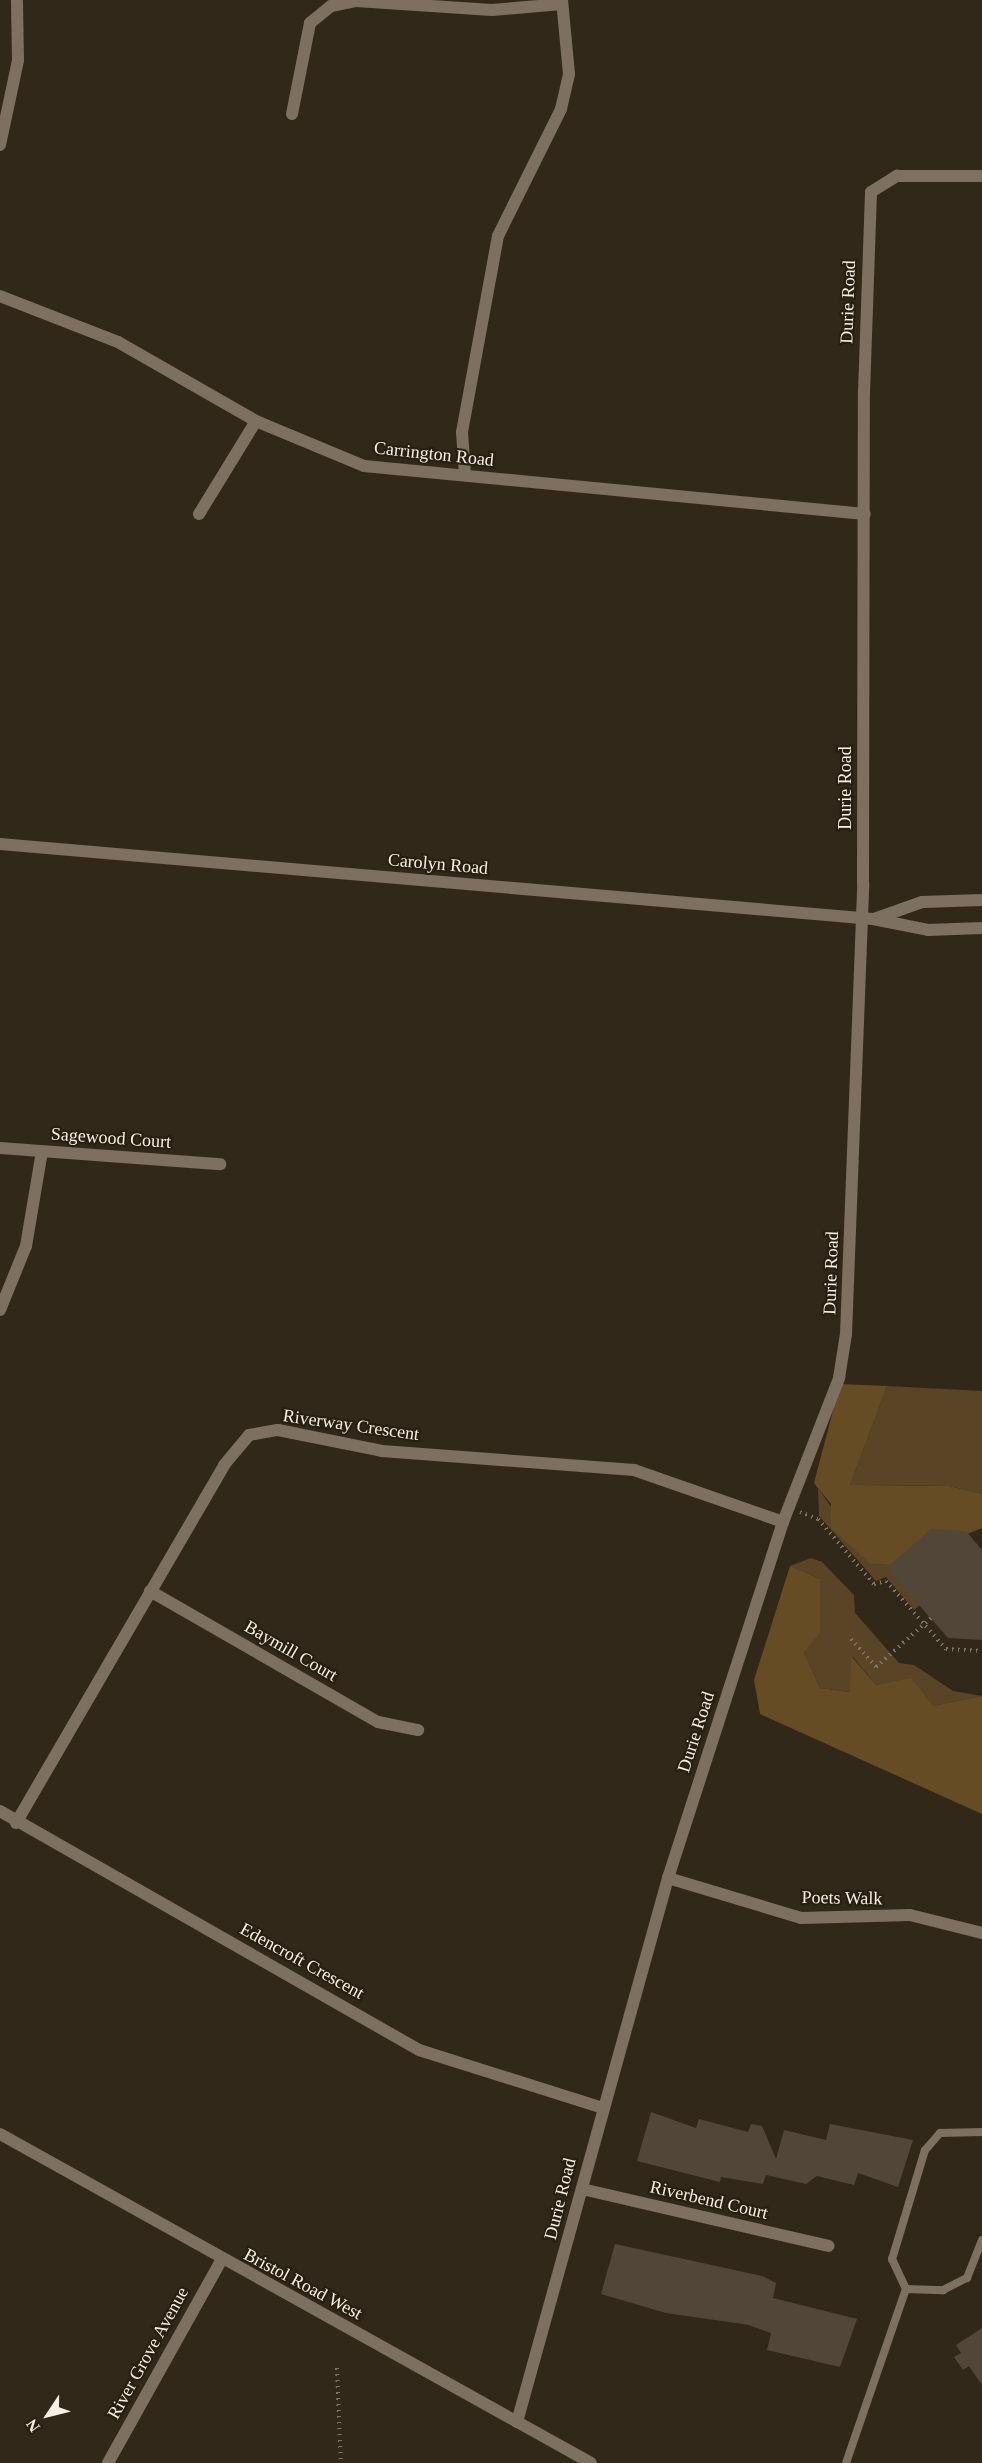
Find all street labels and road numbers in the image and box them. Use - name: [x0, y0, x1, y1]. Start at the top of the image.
- street label: Durie Road: [836, 260, 860, 344]
- street label: Carrington Road: [373, 437, 495, 471]
- street label: Durie Road: [834, 746, 856, 830]
- street label: Carolyn Road: [387, 849, 489, 879]
- street label: Sagewood Court: [50, 1123, 172, 1153]
- street label: Durie Road: [819, 1231, 843, 1315]
- street label: Riverway Crescent: [281, 1405, 421, 1445]
- street label: Baymill Court: [241, 1616, 341, 1686]
- street label: Durie Road: [673, 1689, 719, 1775]
- street label: Poets Walk: [801, 1886, 883, 1910]
- street label: Edencroft Crescent: [236, 1918, 368, 2004]
- street label: Durie Road: [539, 2156, 581, 2242]
- street label: Riverbend Court: [648, 2176, 770, 2224]
- street label: Bristol Road West: [240, 2244, 366, 2324]
- street label: River Grove Avenue: [103, 2283, 193, 2423]

